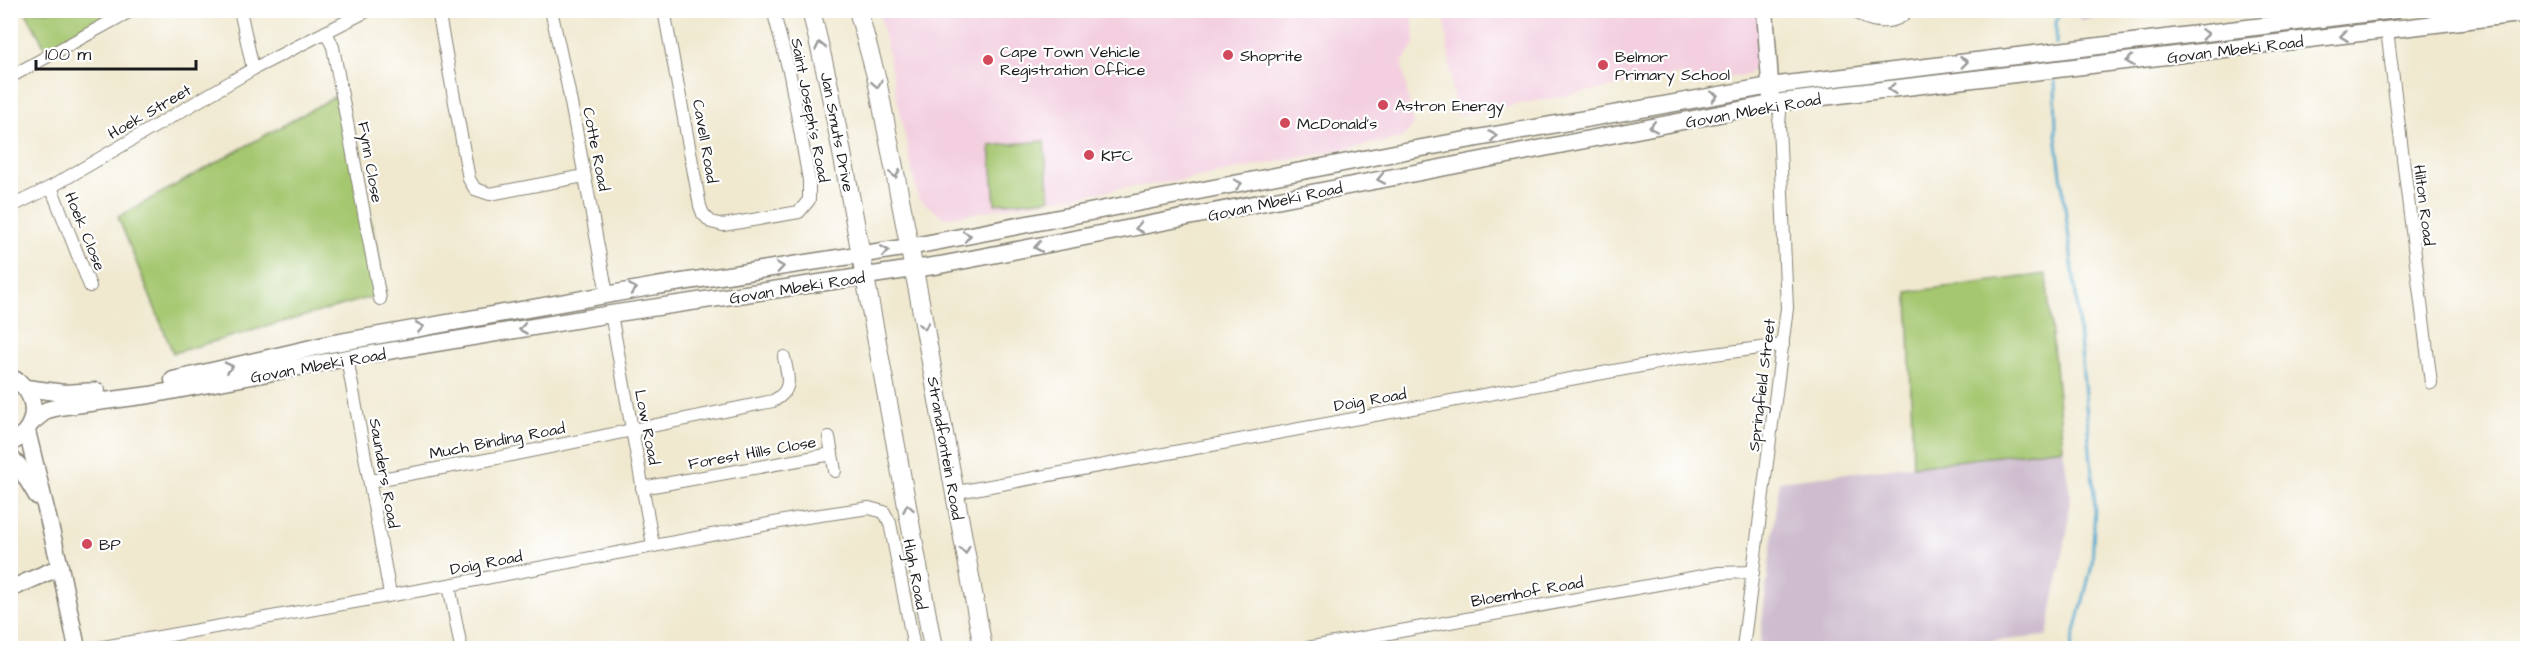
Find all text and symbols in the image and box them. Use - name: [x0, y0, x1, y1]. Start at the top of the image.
- one-way arrow: [2200, 28, 2209, 40]
- one-way arrow: [2340, 29, 2349, 41]
- street label: Govan Mbeki Road: [2166, 31, 2305, 69]
- scale bar: [36, 33, 196, 71]
- street label: Saint Joseph's Road: [785, 36, 835, 184]
- one-way arrow: [814, 41, 827, 51]
- place label: Cape Town Vehicle Registration Office: [1000, 41, 1146, 82]
- text: 100 m: [45, 42, 91, 67]
- place label: Shoprite: [1240, 45, 1303, 67]
- place label: Belmor Primary School: [1615, 46, 1730, 87]
- marker: Shoprite: [1221, 48, 1235, 62]
- marker: Cape Town Vehicle Registration Office: [981, 53, 995, 67]
- one-way arrow: [2125, 55, 2135, 67]
- one-way arrow: [1960, 57, 1969, 69]
- marker: Belmor Primary School: [1596, 58, 1610, 72]
- street label: Jan Smuts Drive: [815, 71, 859, 194]
- one-way arrow: [870, 78, 883, 88]
- street label: Hoek Street: [104, 79, 196, 145]
- one-way arrow: [1888, 82, 1897, 95]
- street label: Govan Mbeki Road: [1684, 88, 1823, 134]
- one-way arrow: [1709, 91, 1719, 103]
- place label: Astron Energy: [1395, 95, 1504, 118]
- street label: Cavell Road: [687, 98, 723, 185]
- marker: Astron Energy: [1376, 98, 1390, 112]
- street label: Cotte Road: [577, 105, 615, 193]
- place label: McDonald's: [1297, 113, 1377, 135]
- marker: McDonald's: [1278, 116, 1292, 130]
- street label: Fynn Close: [351, 120, 388, 205]
- one-way arrow: [1648, 120, 1658, 133]
- one-way arrow: [1488, 130, 1497, 142]
- place label: KFC: [1101, 145, 1133, 167]
- marker: KFC: [1082, 148, 1096, 162]
- street label: Hilton Road: [2408, 163, 2440, 247]
- one-way arrow: [888, 169, 901, 179]
- one-way arrow: [1376, 172, 1386, 185]
- street label: Govan Mbeki Road: [1206, 177, 1345, 227]
- one-way arrow: [1232, 178, 1242, 191]
- street label: Hoek Close: [59, 189, 111, 274]
- one-way arrow: [1135, 221, 1145, 234]
- one-way arrow: [961, 230, 971, 243]
- one-way arrow: [1033, 240, 1043, 253]
- one-way arrow: [880, 245, 890, 258]
- one-way arrow: [776, 262, 785, 274]
- street label: Govan Mbeki Road: [728, 266, 867, 310]
- one-way arrow: [628, 284, 637, 296]
- street label: Springfield Street: [1743, 317, 1782, 453]
- one-way arrow: [415, 321, 425, 334]
- one-way arrow: [917, 321, 930, 331]
- one-way arrow: [519, 322, 529, 335]
- street label: Govan Mbeki Road: [249, 343, 388, 389]
- one-way arrow: [224, 361, 234, 374]
- street label: Strandfontein Road: [922, 375, 968, 522]
- street label: Doig Road: [1332, 383, 1408, 418]
- street label: Low Road: [629, 388, 665, 467]
- street label: Saunders Road: [364, 416, 405, 530]
- street label: Much Binding Road: [428, 417, 567, 466]
- street label: Forest Hills Close: [686, 431, 818, 475]
- one-way arrow: [902, 504, 915, 514]
- place label: BP: [99, 534, 121, 556]
- marker: BP: [80, 537, 94, 551]
- street label: High Road: [896, 537, 933, 612]
- street label: Doig Road: [448, 545, 524, 582]
- one-way arrow: [958, 545, 971, 555]
- street label: Bloemhof Road: [1469, 571, 1585, 613]

